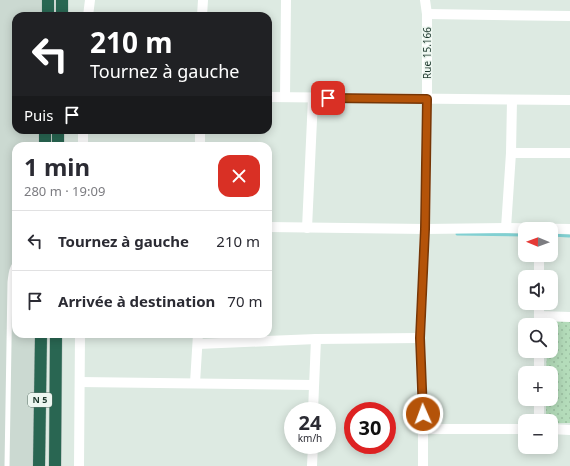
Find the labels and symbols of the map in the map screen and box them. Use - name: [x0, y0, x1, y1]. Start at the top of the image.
- street label: Rue 15.166: [420, 27, 434, 79]
- pin: [311, 81, 345, 115]
- north arrow: [518, 222, 558, 262]
- road number: N 5: [28, 393, 52, 407]
- position arrow: [402, 393, 444, 435]
- speed limit sign: 30: [344, 402, 396, 454]

